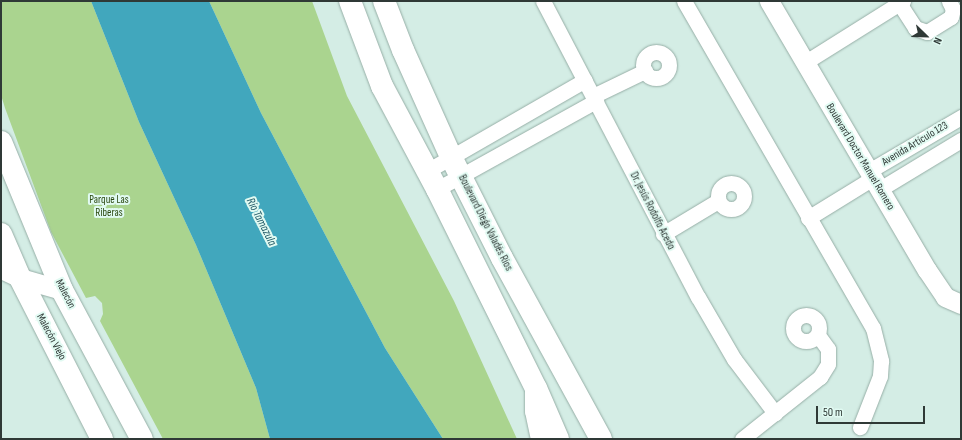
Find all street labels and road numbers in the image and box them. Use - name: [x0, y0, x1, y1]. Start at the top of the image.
- street label: Boulevard Doctor Manuel Romero: [823, 101, 897, 213]
- street label: Avenida Artículo 123: [880, 119, 950, 169]
- street label: Dr. Jesús Rodolfo Acedo: [627, 170, 677, 252]
- street label: Boulevard Diego Valadés Ríos: [455, 173, 515, 273]
- street label: Malecón: [52, 277, 78, 311]
- street label: Malecón Viejo: [33, 312, 69, 362]

